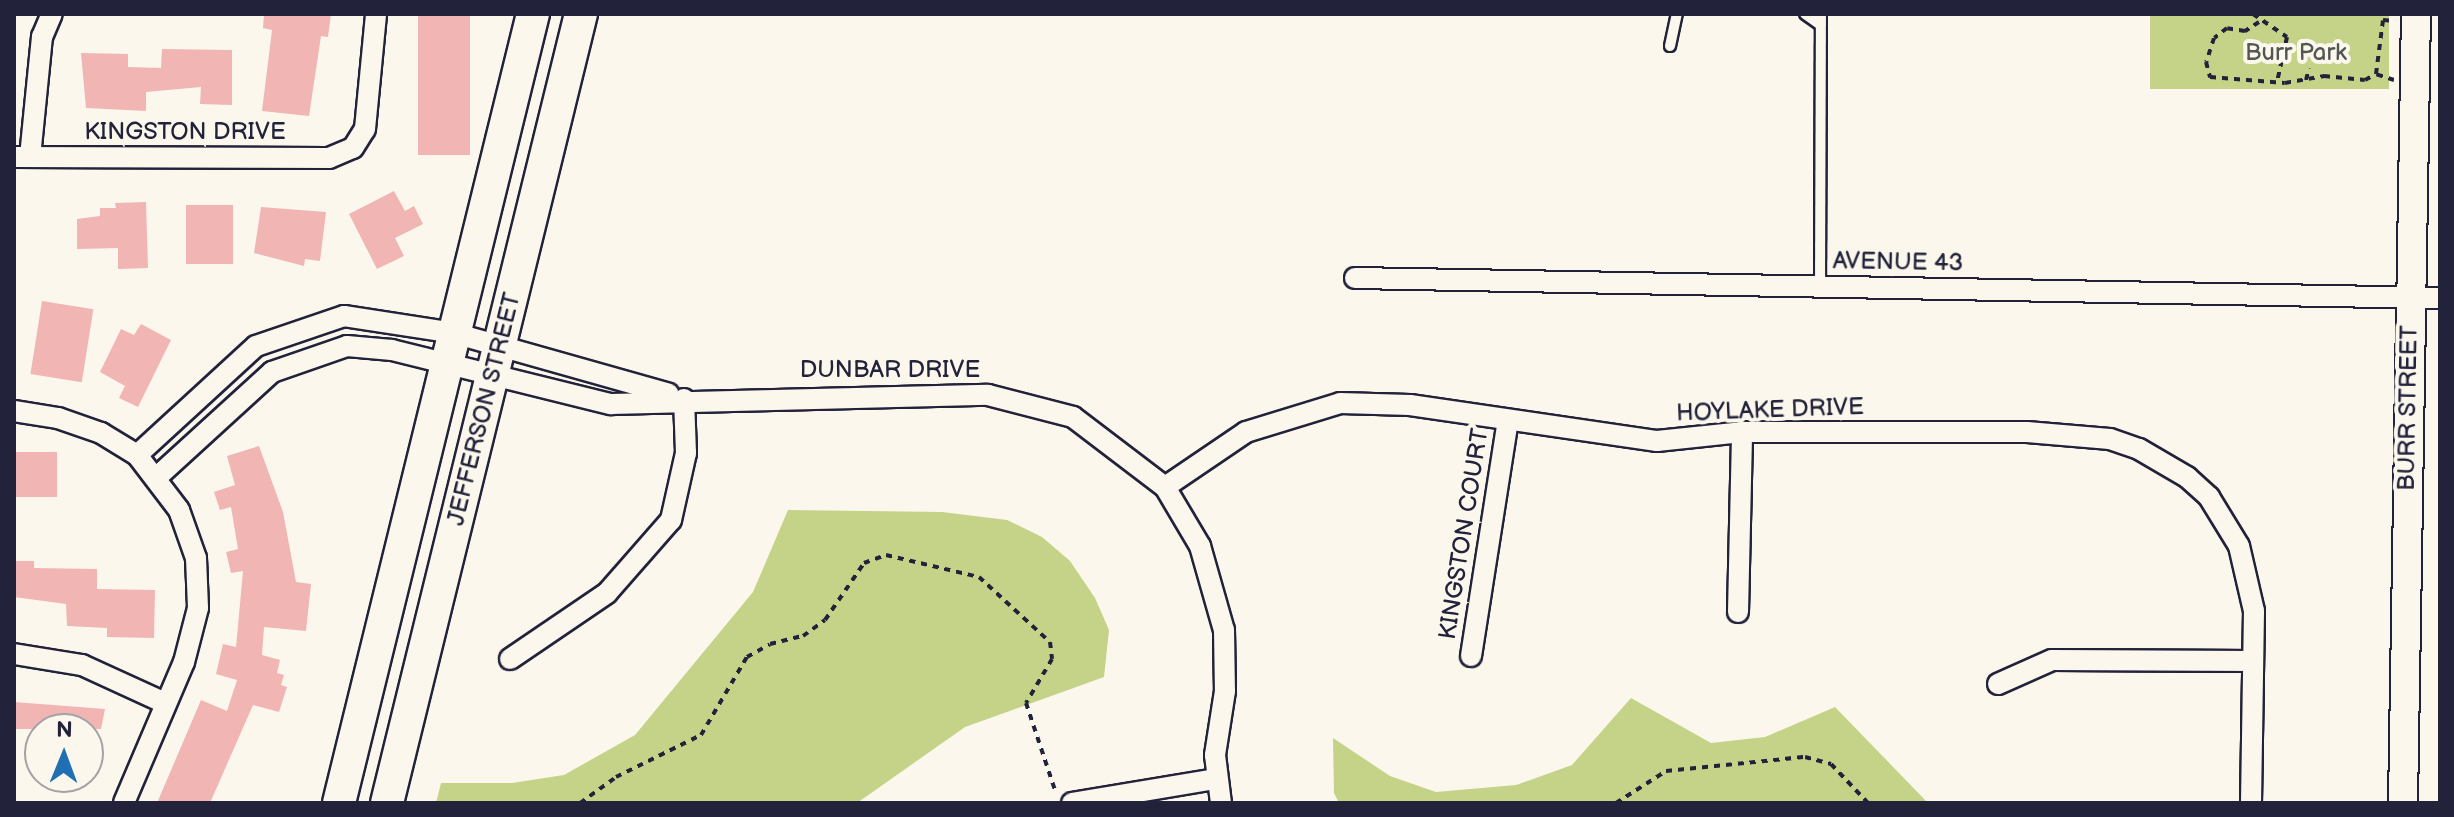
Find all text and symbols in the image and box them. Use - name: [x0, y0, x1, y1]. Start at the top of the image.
- park label: Burr Park: [2245, 39, 2347, 67]
- street label: KINGSTON DRIVE: [84, 118, 286, 146]
- street label: AVENUE 43: [1832, 246, 1964, 278]
- street label: JEFFERSON STREET: [441, 289, 527, 529]
- street label: BURR STREET: [2392, 325, 2424, 491]
- street label: DUNBAR DRIVE: [800, 356, 980, 384]
- street label: HOYLAKE DRIVE: [1676, 392, 1864, 428]
- street label: KINGSTON COURT: [1433, 426, 1495, 642]
- north arrow: [24, 713, 104, 793]
- text: N: [56, 717, 73, 744]

